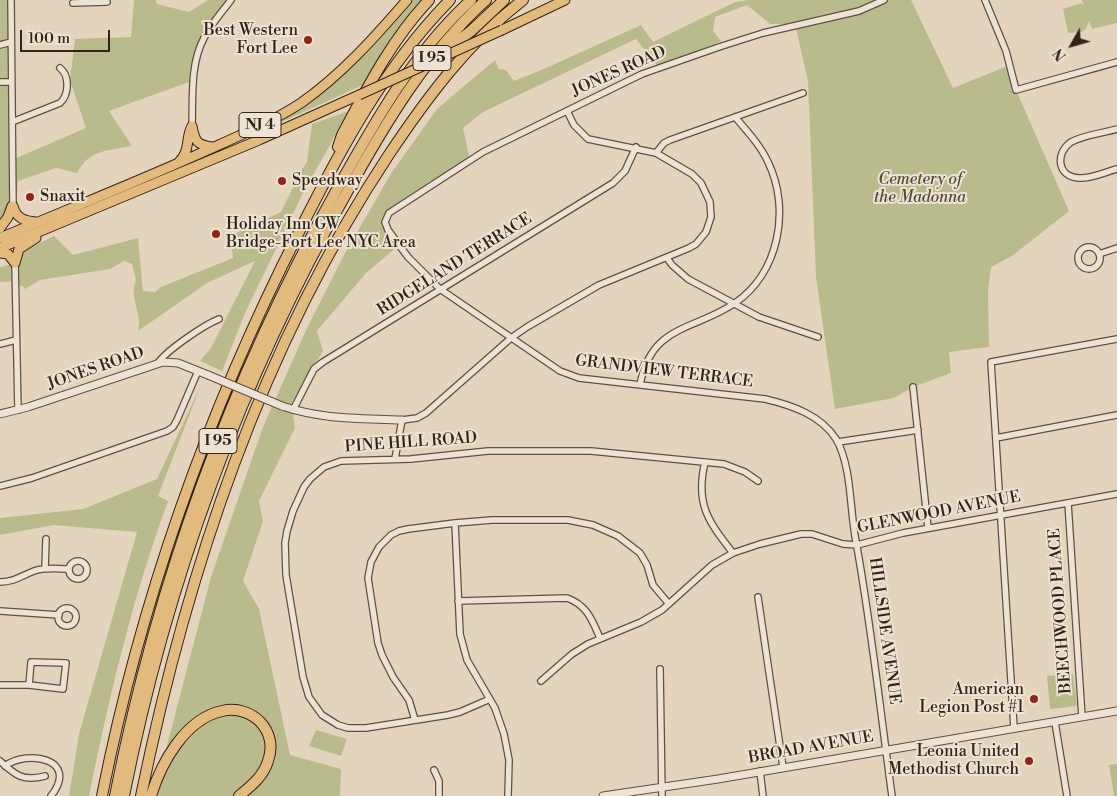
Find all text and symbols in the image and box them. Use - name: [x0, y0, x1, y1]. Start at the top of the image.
- scale bar: [22, 20, 112, 52]
- north arrow: [1047, 20, 1097, 70]
- place label: Best Western Fort Lee: [204, 21, 298, 59]
- text: 100 m: [28, 29, 70, 48]
- marker: Best Western Fort Lee: [302, 34, 314, 46]
- street label: JONES ROAD: [569, 43, 669, 101]
- text: N: [1050, 44, 1071, 64]
- road number: I 95: [413, 46, 451, 70]
- road number: NJ 4: [239, 112, 281, 138]
- park label: Cemetery of the Madonna: [874, 170, 966, 208]
- place label: Speedway: [292, 171, 363, 191]
- marker: Speedway: [276, 175, 288, 187]
- place label: Snaxit: [40, 187, 86, 207]
- marker: Snaxit: [24, 191, 36, 203]
- street label: RIDGELAND TERRACE: [374, 210, 536, 320]
- place label: Holiday Inn GW Bridge-Fort Lee NYC Area: [226, 215, 416, 253]
- marker: Holiday Inn GW Bridge-Fort Lee NYC Area: [210, 228, 222, 240]
- street label: JONES ROAD: [45, 343, 147, 395]
- street label: GRANDVIEW TERRACE: [574, 352, 754, 392]
- road number: I 95: [199, 428, 237, 454]
- street label: PINE HILL ROAD: [344, 429, 478, 457]
- street label: GLENWOOD AVENUE: [856, 488, 1022, 538]
- street label: BEECHWOOD PLACE: [1046, 528, 1076, 694]
- street label: HILLSIDE AVENUE: [864, 556, 904, 706]
- place label: American Legion Post #1: [919, 680, 1024, 718]
- marker: American Legion Post #1: [1028, 693, 1040, 705]
- street label: BROAD AVENUE: [747, 728, 875, 768]
- place label: Leonia United Methodist Church: [888, 742, 1019, 780]
- marker: Leonia United Methodist Church: [1023, 755, 1035, 767]

